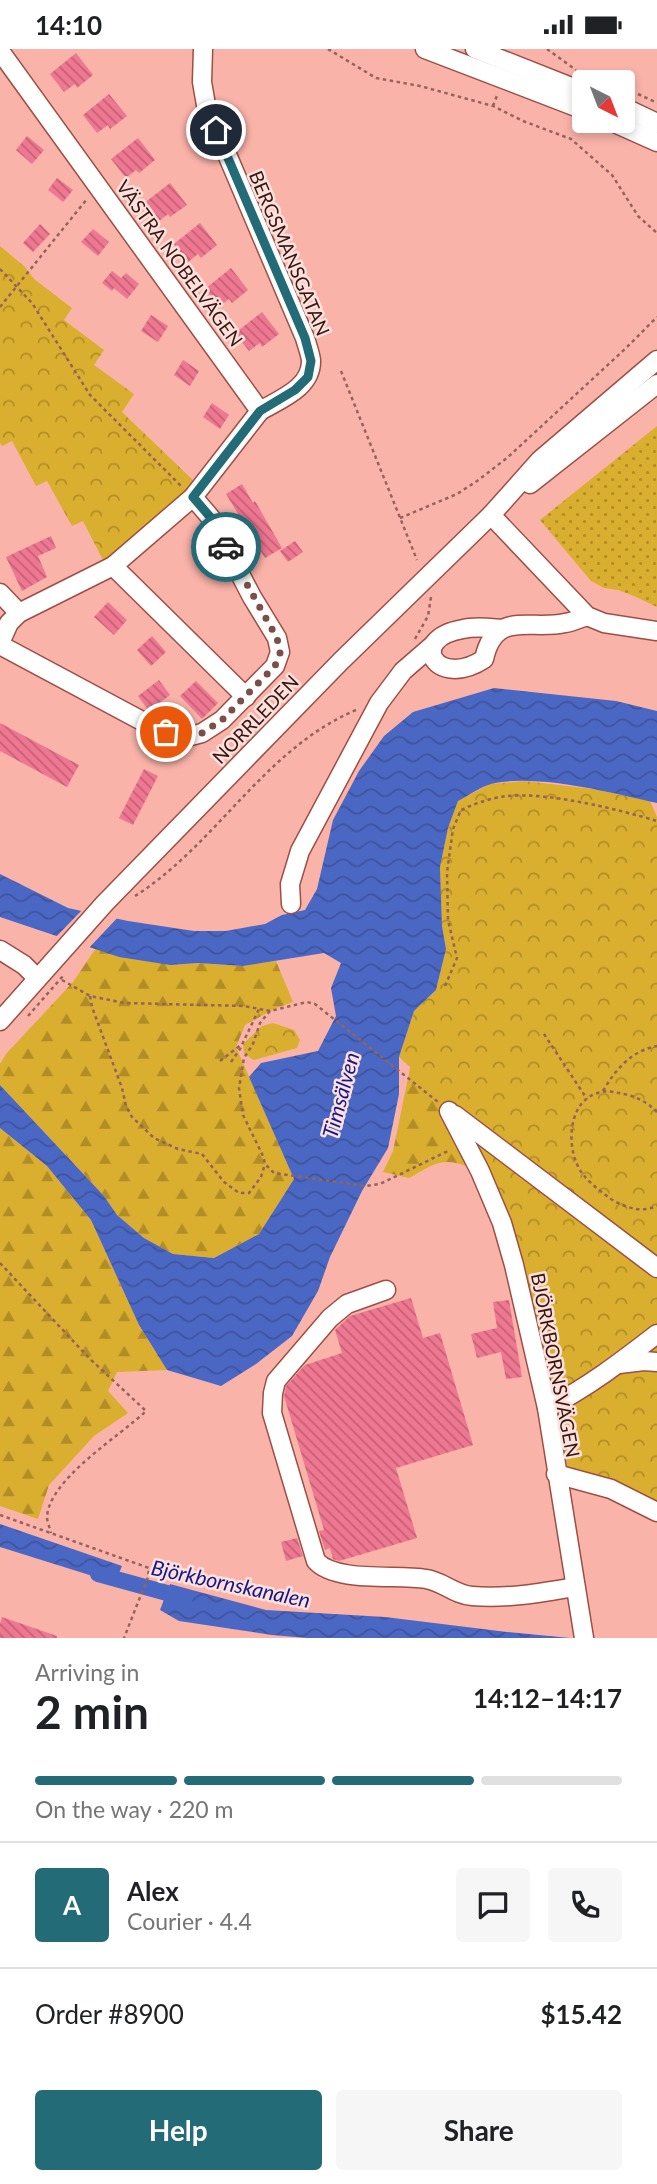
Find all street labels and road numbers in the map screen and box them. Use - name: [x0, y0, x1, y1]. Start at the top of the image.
- street label: BERGSMANSGATAN: [245, 167, 335, 339]
- street label: VÄSTRA NOBELVÄGEN: [112, 175, 248, 351]
- street label: NORRLEDEN: [207, 670, 303, 768]
- street label: BJÖRKBORNSVÄGEN: [527, 1271, 585, 1459]

